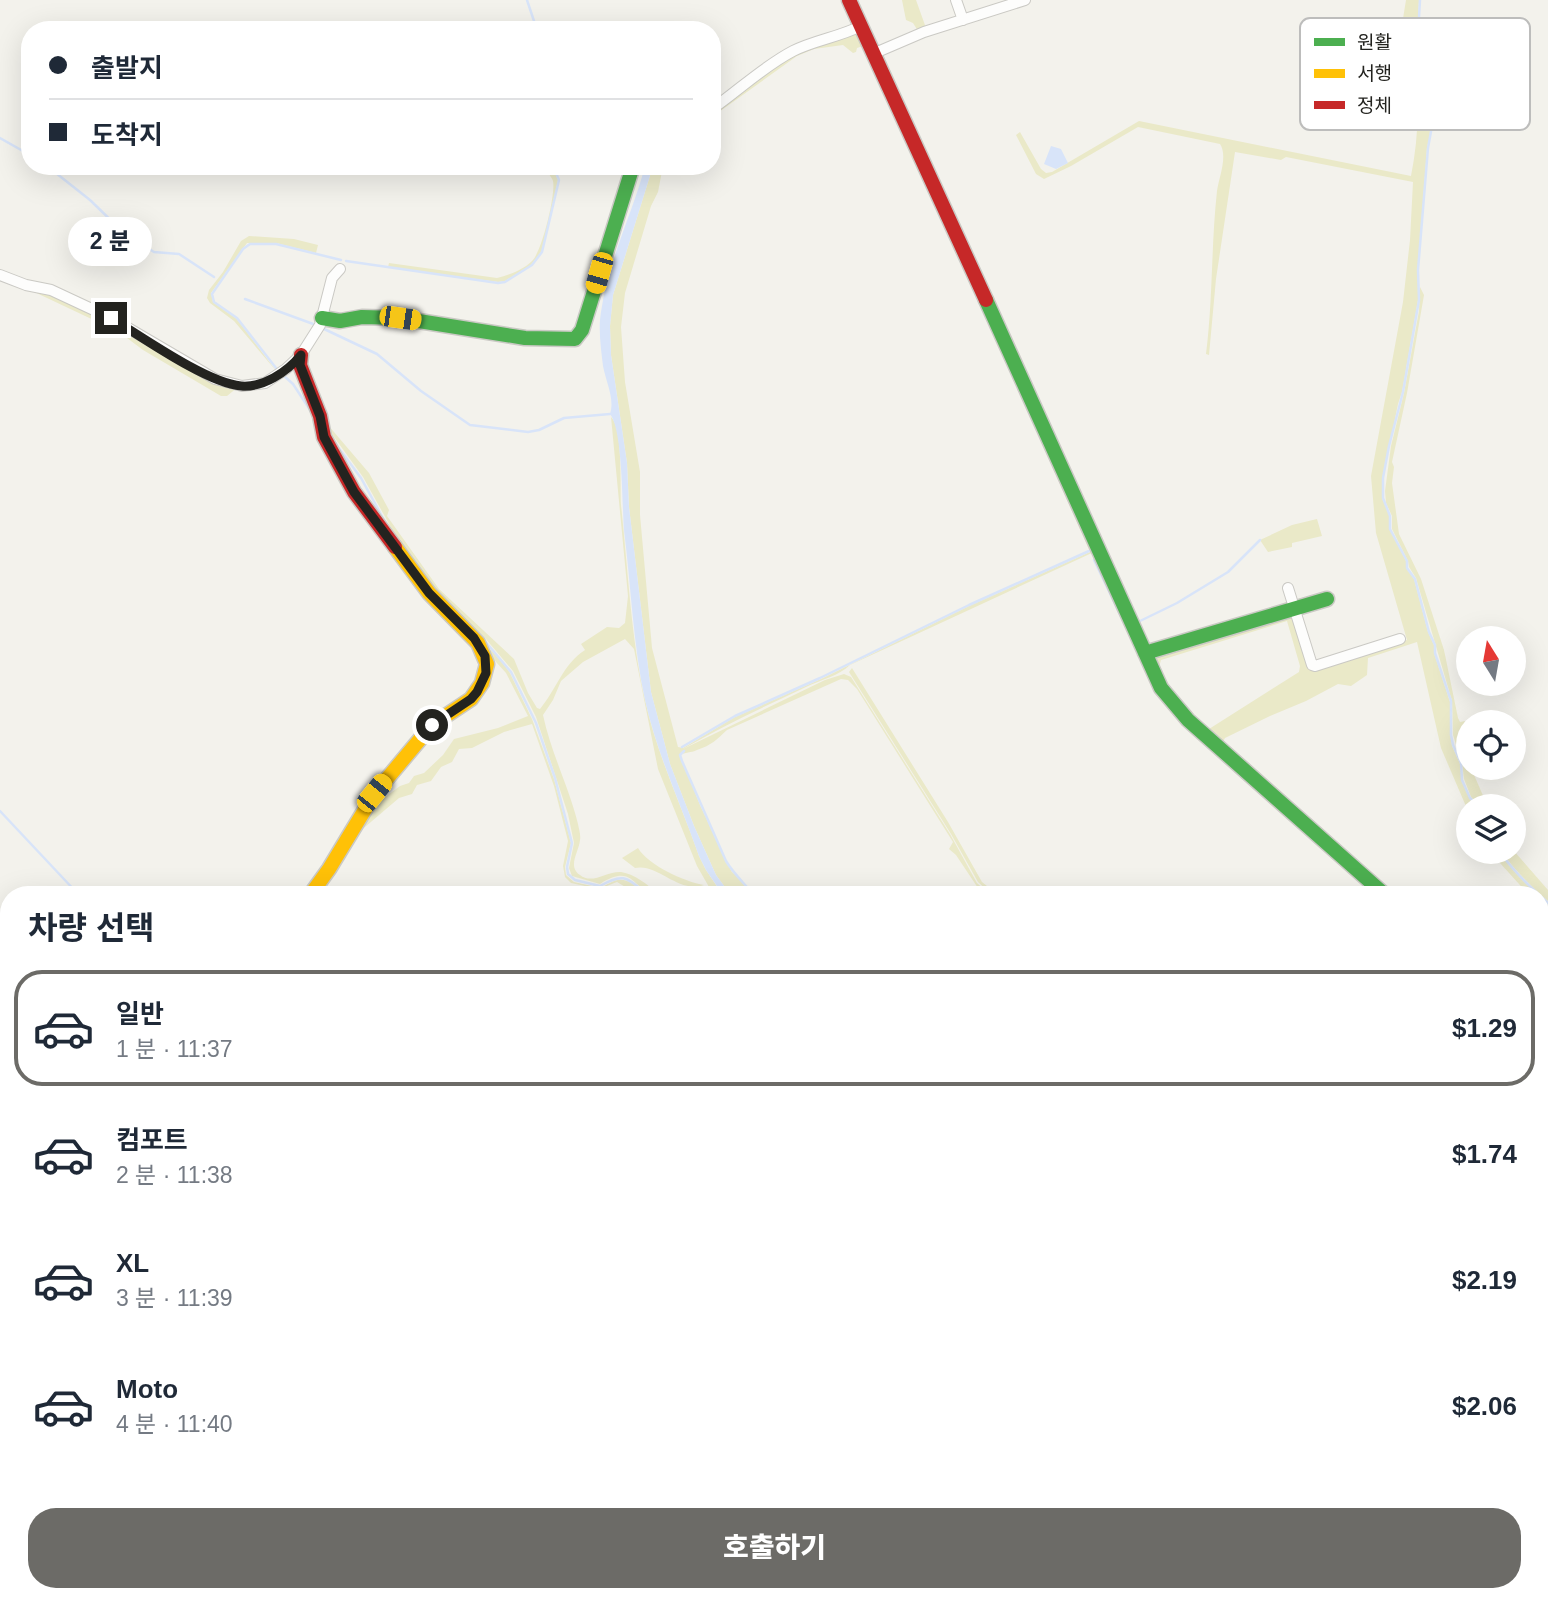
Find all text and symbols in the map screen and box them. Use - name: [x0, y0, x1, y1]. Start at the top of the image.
- legend: [1300, 18, 1530, 130]
- text: 원활: [1357, 32, 1392, 53]
- text: 출발지: [91, 53, 163, 83]
- text: 서행: [1357, 63, 1392, 84]
- text: 정체: [1357, 95, 1392, 116]
- text: 도착지: [91, 120, 163, 150]
- callout: 2 분: [69, 216, 153, 266]
- text: 2 분: [90, 228, 130, 254]
- car: [584, 250, 615, 296]
- route end: [95, 302, 127, 334]
- car: [378, 305, 423, 331]
- north arrow: [1456, 626, 1526, 696]
- map controls: [1456, 626, 1526, 864]
- route start: [416, 709, 448, 741]
- button: locate: [1456, 710, 1526, 780]
- car: [353, 770, 396, 816]
- button: layers: [1456, 794, 1526, 864]
- text: 차량 선택: [28, 910, 155, 946]
- icon: car: [32, 997, 95, 1060]
- text: 일반: [116, 999, 164, 1029]
- text: $1.29: [1452, 1013, 1517, 1043]
- text: 1 분 · 11:37: [116, 1036, 233, 1062]
- icon: car: [32, 1123, 95, 1186]
- text: 컴포트: [116, 1125, 188, 1155]
- text: $1.74: [1452, 1139, 1517, 1169]
- text: 2 분 · 11:38: [116, 1162, 233, 1188]
- text: XL: [116, 1248, 149, 1278]
- icon: car: [32, 1249, 95, 1312]
- text: $2.19: [1452, 1265, 1517, 1295]
- text: 3 분 · 11:39: [116, 1285, 233, 1311]
- text: Moto: [116, 1374, 178, 1404]
- icon: car: [32, 1375, 95, 1438]
- text: $2.06: [1452, 1391, 1517, 1421]
- text: 4 분 · 11:40: [116, 1411, 233, 1437]
- button: 호출하기: [28, 1508, 1521, 1588]

